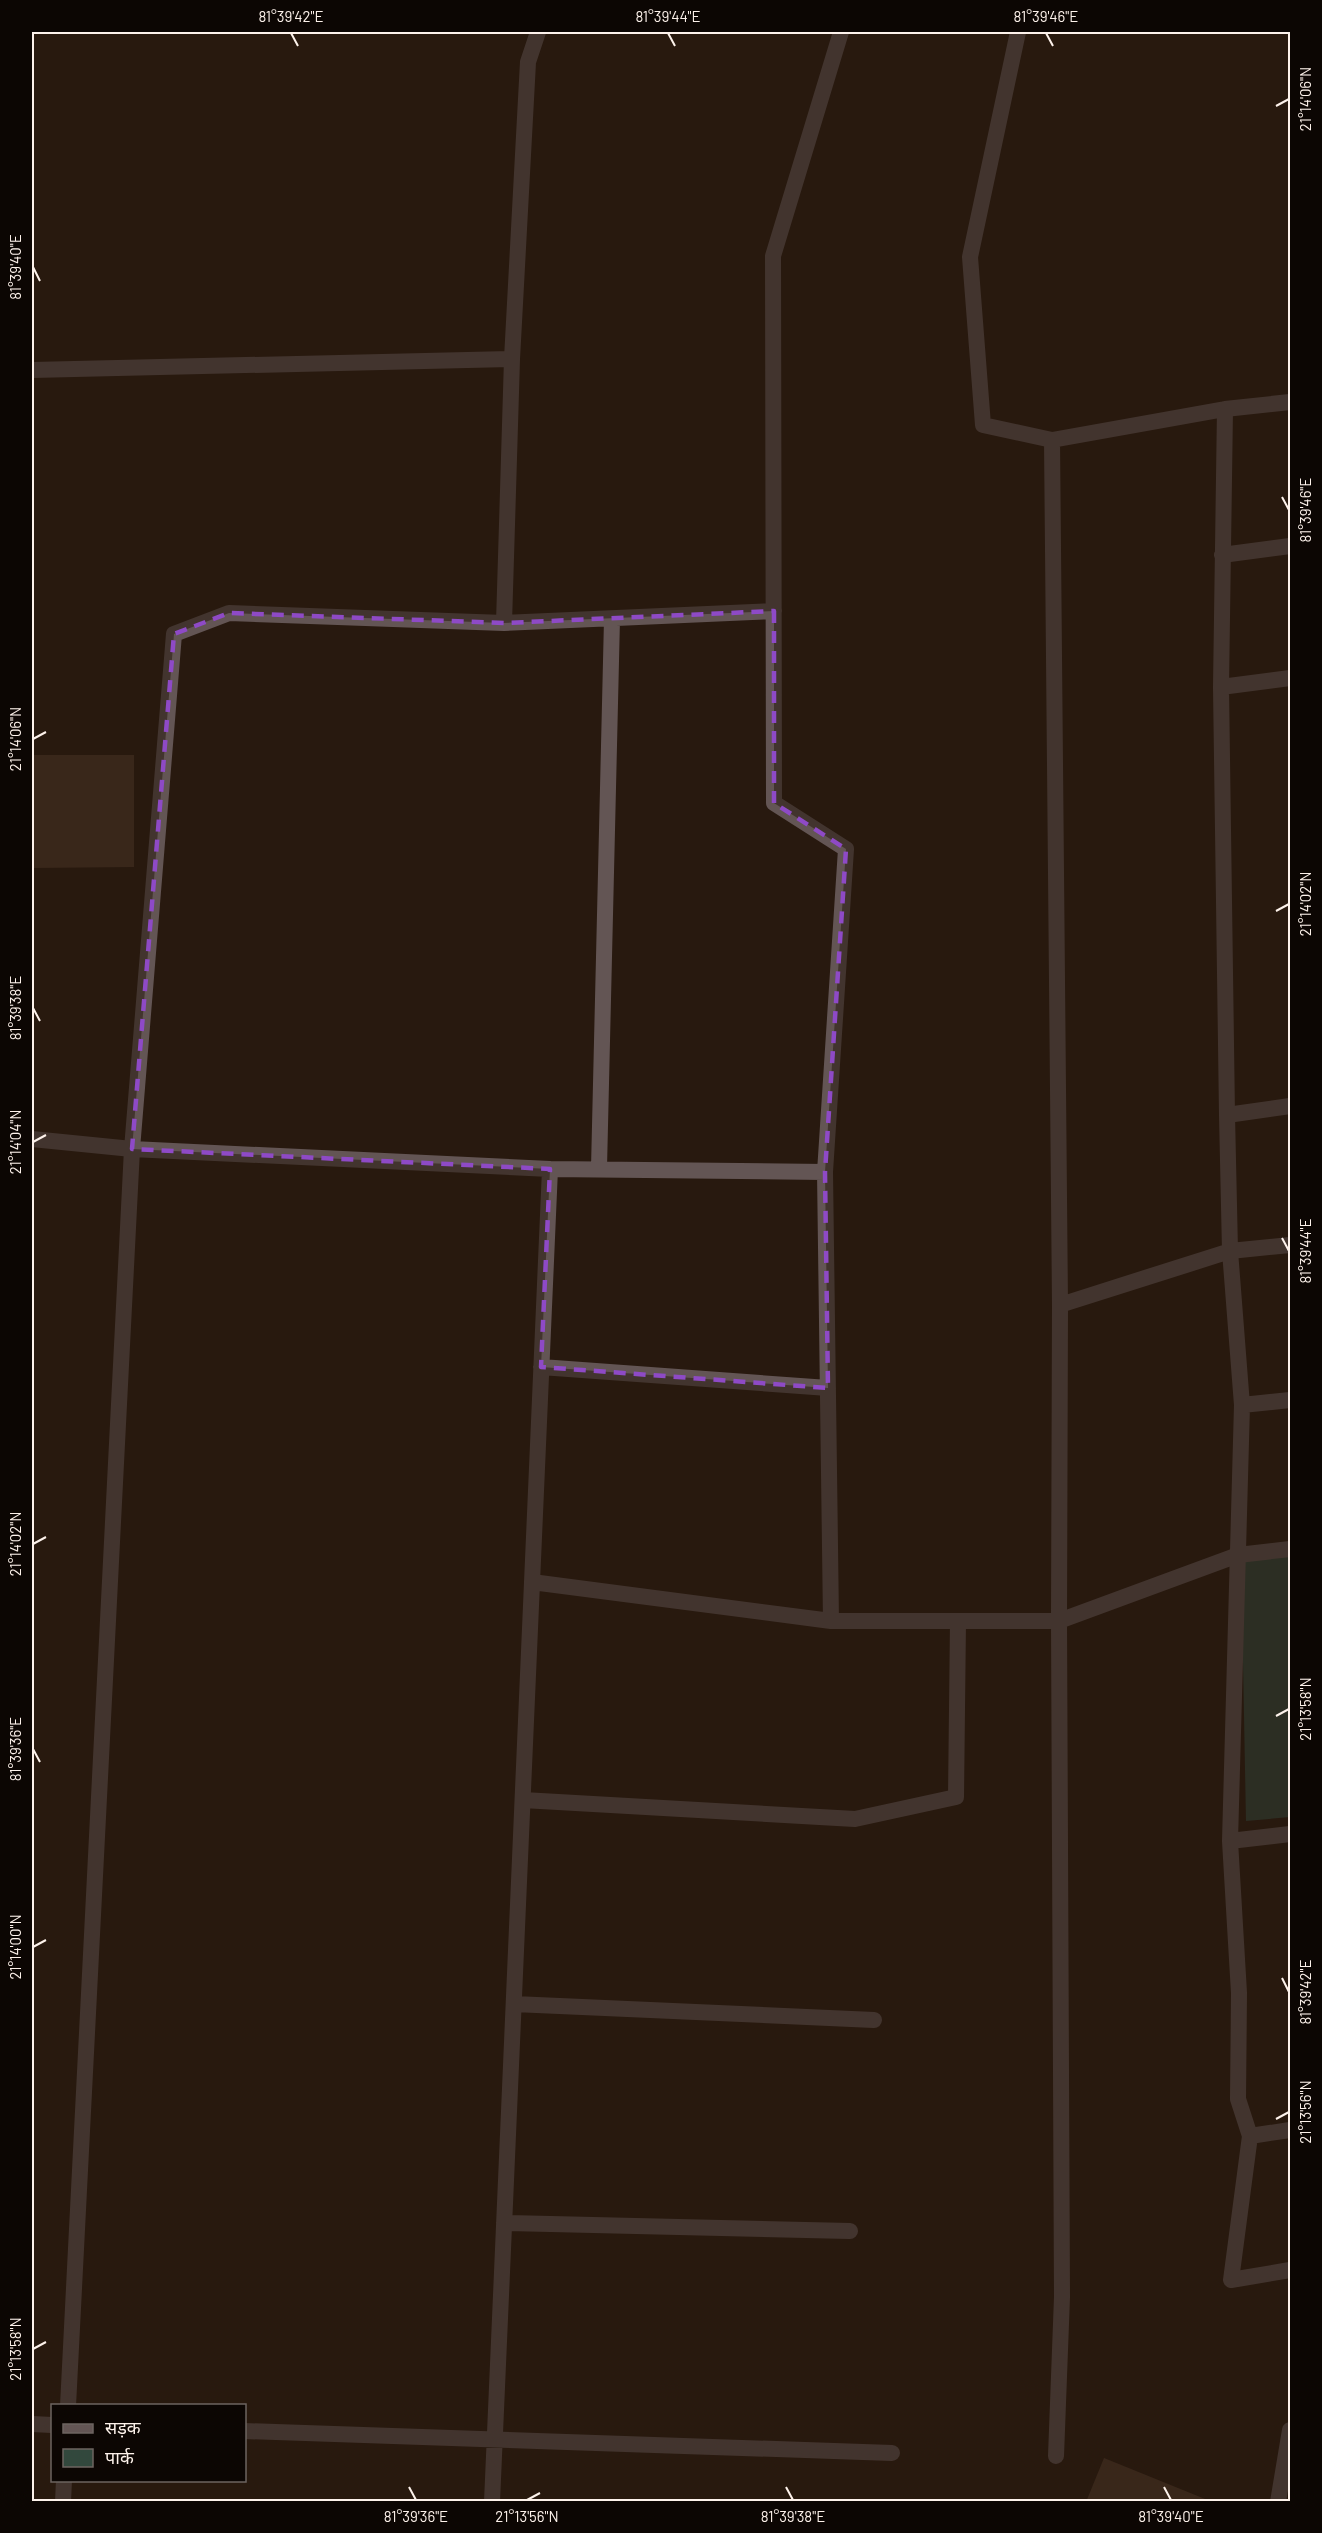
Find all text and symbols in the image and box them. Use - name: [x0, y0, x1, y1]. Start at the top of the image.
- text: 81°39'42"E: [258, 7, 324, 25]
- text: 81°39'44"E: [635, 7, 701, 25]
- text: 81°39'46"E: [1014, 7, 1078, 25]
- text: 21°14'06"N: [1296, 67, 1314, 131]
- text: 81°39'40"E: [6, 234, 24, 300]
- text: 81°39'46"E: [1296, 478, 1314, 542]
- text: 21°14'06"N: [6, 707, 24, 771]
- text: 21°14'02"N: [1296, 872, 1314, 936]
- text: 81°39'38"E: [6, 976, 24, 1040]
- text: 21°14'04"N: [6, 1110, 24, 1174]
- text: 81°39'44"E: [1296, 1218, 1314, 1284]
- text: 21°14'02"N: [6, 1512, 24, 1576]
- text: 21°13'58"N: [1296, 1677, 1314, 1741]
- text: 81°39'36"E: [6, 1717, 24, 1781]
- text: 21°14'00"N: [6, 1914, 24, 1980]
- text: 81°39'42"E: [1296, 1959, 1314, 2025]
- text: 21°13'56"N: [1296, 2080, 1314, 2144]
- text: 21°13'58"N: [6, 2317, 24, 2381]
- legend: [51, 2404, 246, 2482]
- text: सड़क: [105, 2416, 142, 2438]
- text: पार्क: [105, 2446, 135, 2468]
- text: 81°39'36"E: [384, 2507, 448, 2525]
- text: 21°13'56"N: [495, 2507, 559, 2525]
- text: 81°39'38"E: [761, 2507, 825, 2525]
- text: 81°39'40"E: [1138, 2507, 1204, 2525]

